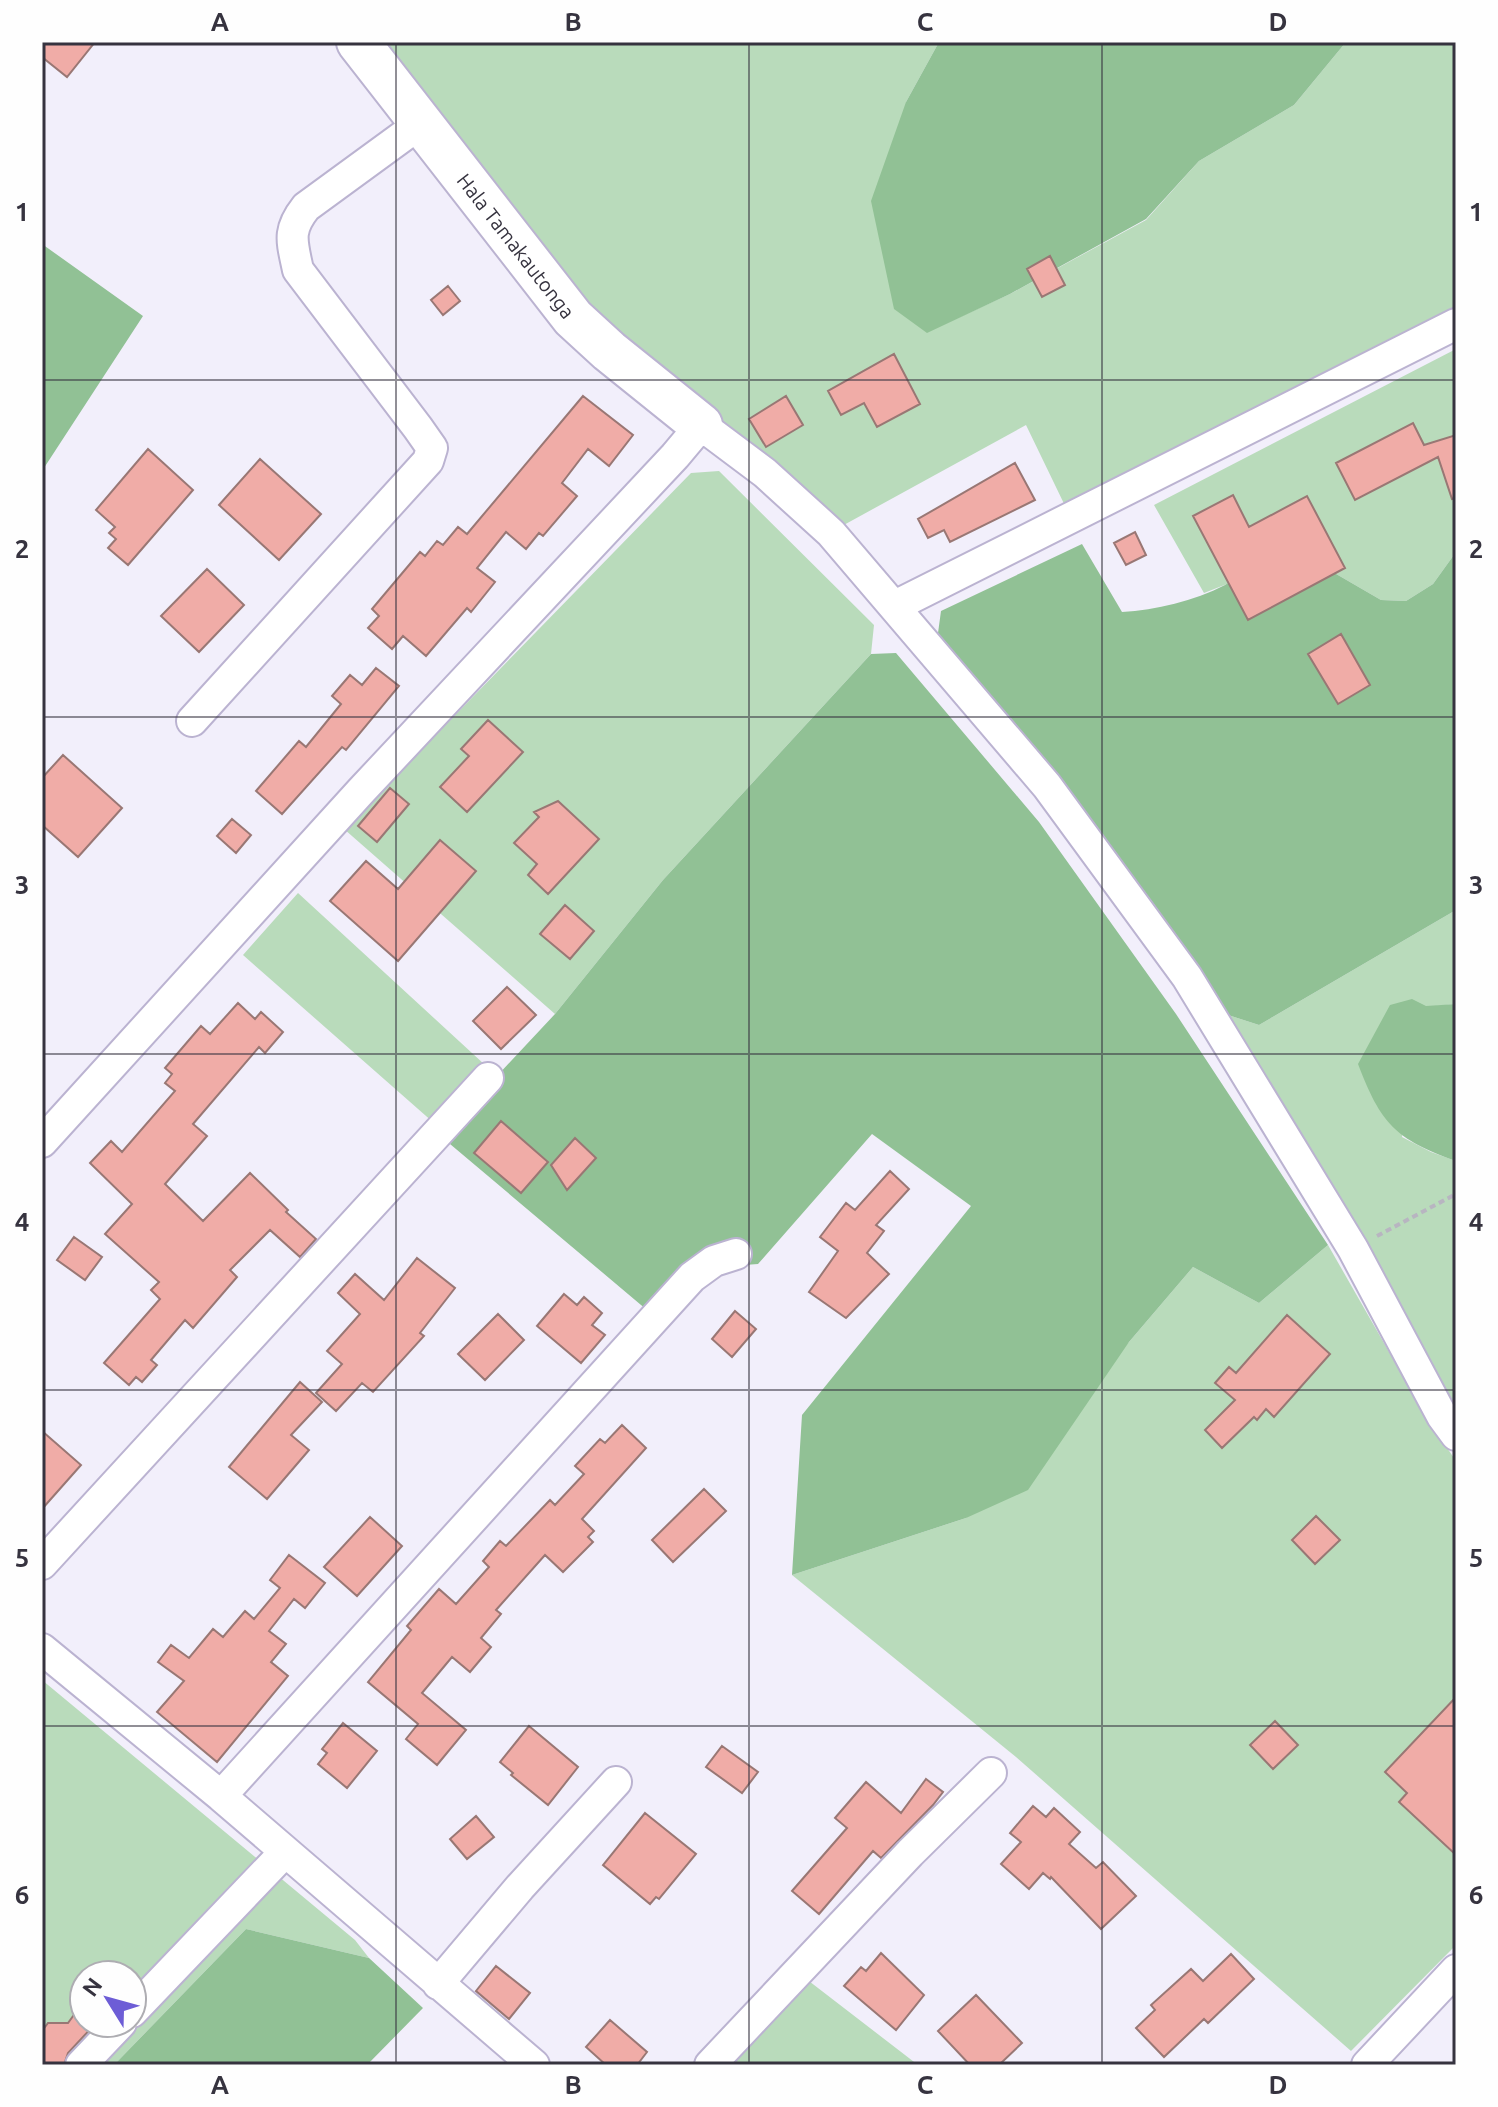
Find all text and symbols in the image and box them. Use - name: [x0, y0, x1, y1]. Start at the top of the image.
- text: A: [211, 7, 230, 36]
- text: B: [564, 7, 582, 36]
- text: C: [917, 7, 934, 36]
- text: D: [1269, 7, 1287, 36]
- street label: Hala Tamakautonga: [453, 169, 580, 322]
- text: 1: [15, 197, 29, 226]
- text: 1: [1469, 197, 1483, 226]
- text: 2: [15, 534, 29, 563]
- text: 2: [1469, 534, 1483, 563]
- text: 3: [15, 870, 29, 899]
- text: 3: [1469, 870, 1483, 899]
- text: 4: [15, 1207, 29, 1236]
- text: 4: [1469, 1207, 1483, 1236]
- text: 5: [15, 1543, 29, 1572]
- text: 5: [1469, 1543, 1483, 1572]
- text: 6: [15, 1880, 29, 1909]
- text: 6: [1469, 1880, 1483, 1909]
- north arrow: [68, 1959, 148, 2039]
- text: N: [77, 1973, 107, 2001]
- text: A: [211, 2070, 230, 2099]
- text: B: [564, 2070, 582, 2099]
- text: C: [917, 2070, 934, 2099]
- text: D: [1269, 2070, 1287, 2099]

